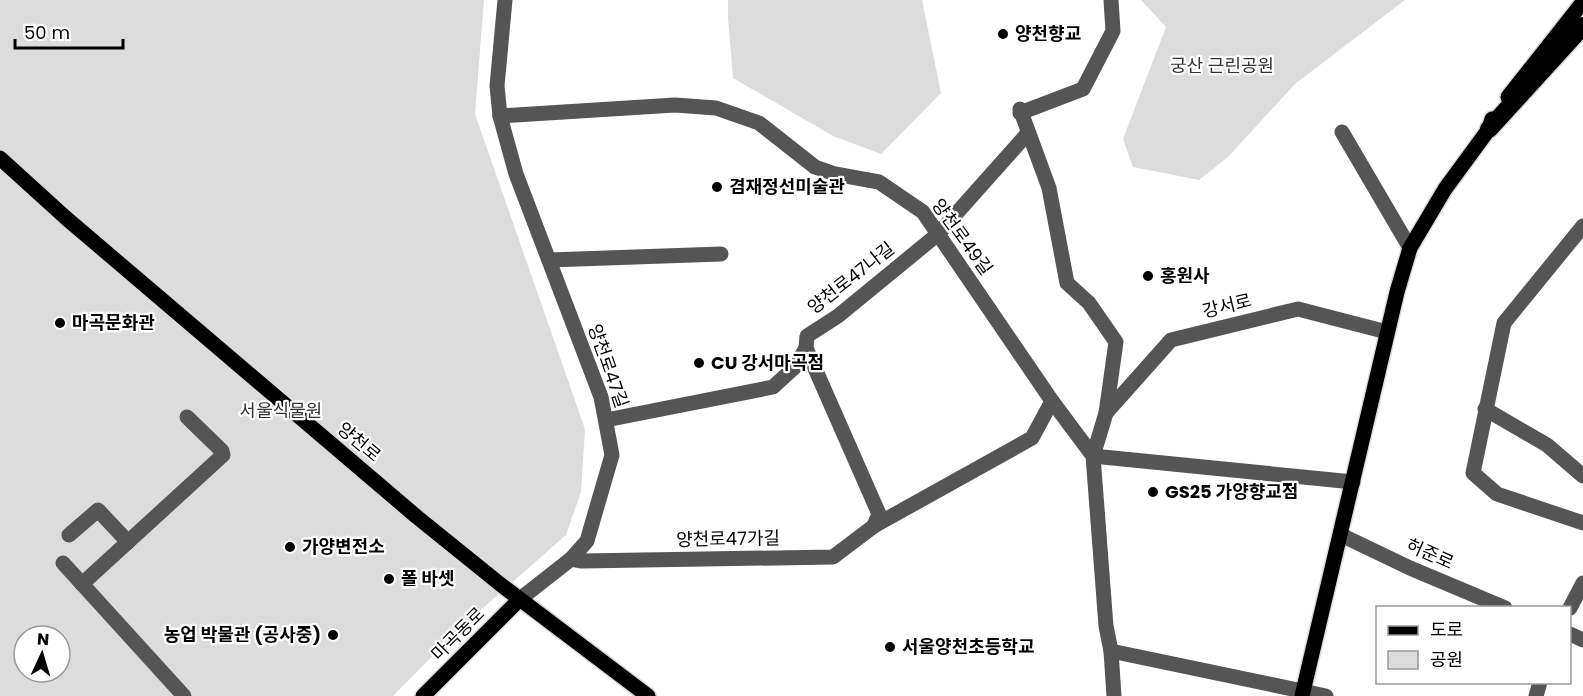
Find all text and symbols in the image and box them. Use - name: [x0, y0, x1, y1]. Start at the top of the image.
- scale bar: [15, 12, 123, 50]
- text: 50 m: [24, 20, 70, 45]
- place label: 양천향교: [1015, 21, 1081, 46]
- marker: 양천향교: [996, 27, 1010, 41]
- park label: 궁산 근린공원: [1170, 53, 1274, 78]
- place label: 겸재정선미술관: [729, 174, 845, 199]
- marker: 겸재정선미술관: [710, 180, 724, 194]
- street label: 양천로49길: [926, 193, 999, 280]
- street label: 양천로47나길: [802, 236, 899, 319]
- place label: 홍원사: [1160, 263, 1210, 288]
- marker: 홍원사: [1141, 269, 1155, 283]
- street label: 강서로: [1200, 287, 1254, 324]
- place label: 마곡문화관: [72, 310, 155, 335]
- marker: 마곡문화관: [53, 316, 67, 330]
- street label: 양천로47길: [582, 320, 635, 411]
- place label: CU 강서마곡점: [711, 350, 824, 375]
- marker: CU 강서마곡점: [692, 356, 706, 370]
- park label: 서울식물원: [240, 398, 322, 423]
- street label: 양천로: [332, 416, 386, 467]
- place label: GS25 가양향교점: [1165, 479, 1298, 504]
- marker: GS25 가양향교점: [1146, 485, 1160, 499]
- street label: 양천로47가길: [676, 525, 780, 552]
- street label: 허준로: [1402, 532, 1458, 575]
- place label: 가양변전소: [302, 534, 385, 559]
- marker: 가양변전소: [283, 540, 297, 554]
- place label: 폴 바셋: [401, 566, 455, 591]
- marker: 폴 바셋: [382, 572, 396, 586]
- street label: 마곡동로: [425, 601, 490, 666]
- legend: [1376, 606, 1571, 684]
- text: 도로: [1430, 617, 1463, 642]
- place label: 농업 박물관 (공사중): [164, 622, 321, 647]
- north arrow: [12, 624, 72, 684]
- text: N: [36, 628, 50, 651]
- marker: 농업 박물관 (공사중): [326, 628, 340, 642]
- place label: 서울양천초등학교: [902, 634, 1034, 659]
- marker: 서울양천초등학교: [883, 640, 897, 654]
- text: 공원: [1430, 647, 1463, 672]

